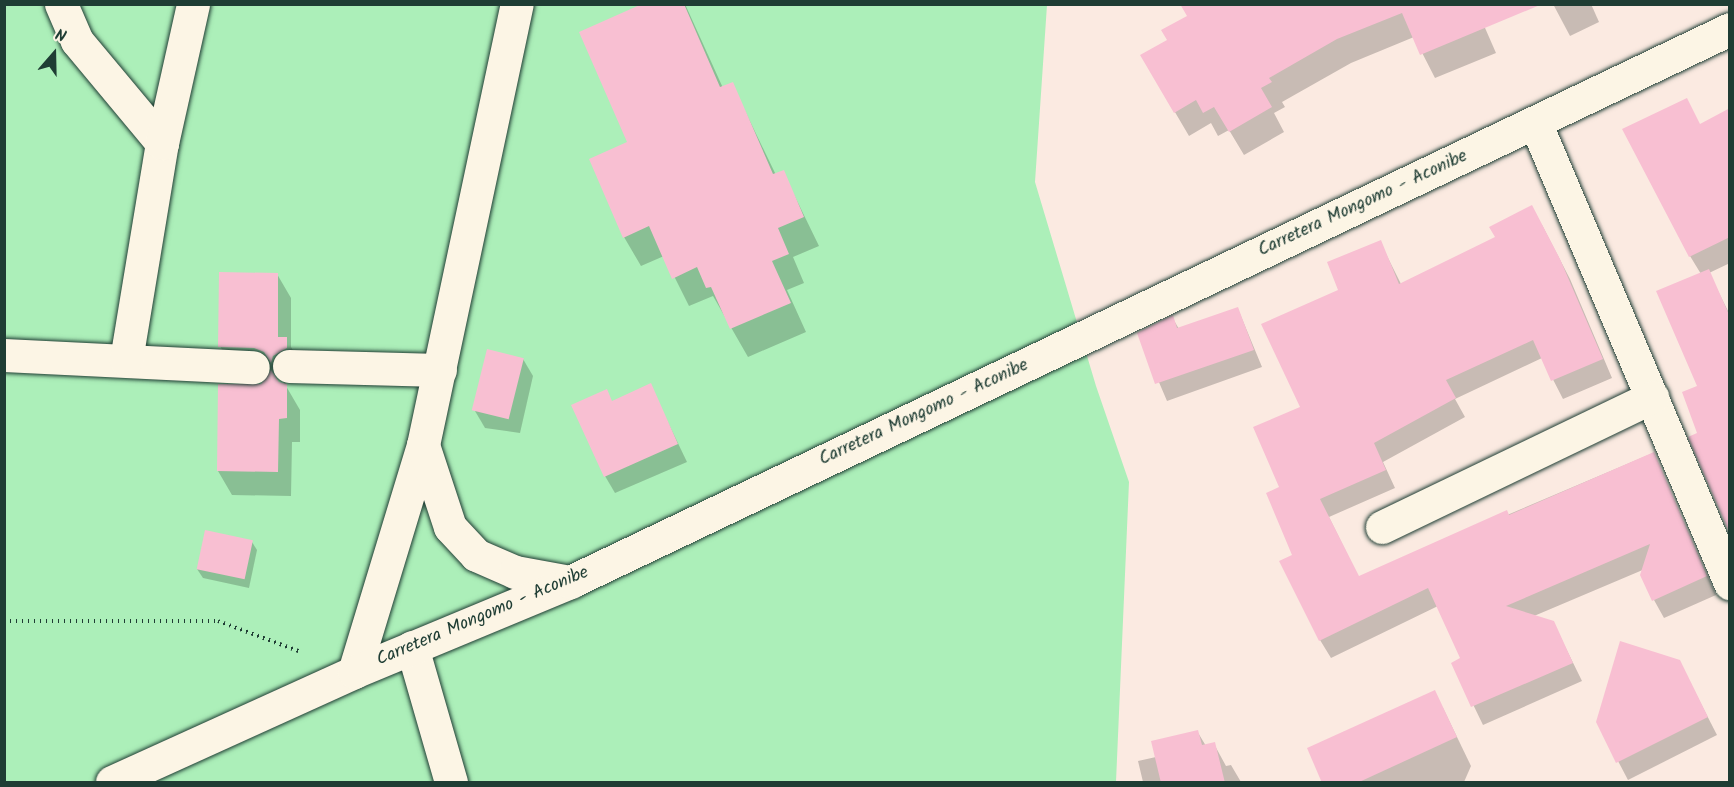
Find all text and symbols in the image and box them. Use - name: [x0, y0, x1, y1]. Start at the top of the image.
- text: N: [51, 23, 69, 50]
- north arrow: [24, 24, 84, 84]
- street label: Carretera Mongomo - Aconibe: [1255, 146, 1471, 262]
- street label: Carretera Mongomo - Aconibe: [816, 355, 1032, 471]
- street label: Carretera Mongomo - Aconibe: [374, 562, 592, 672]

